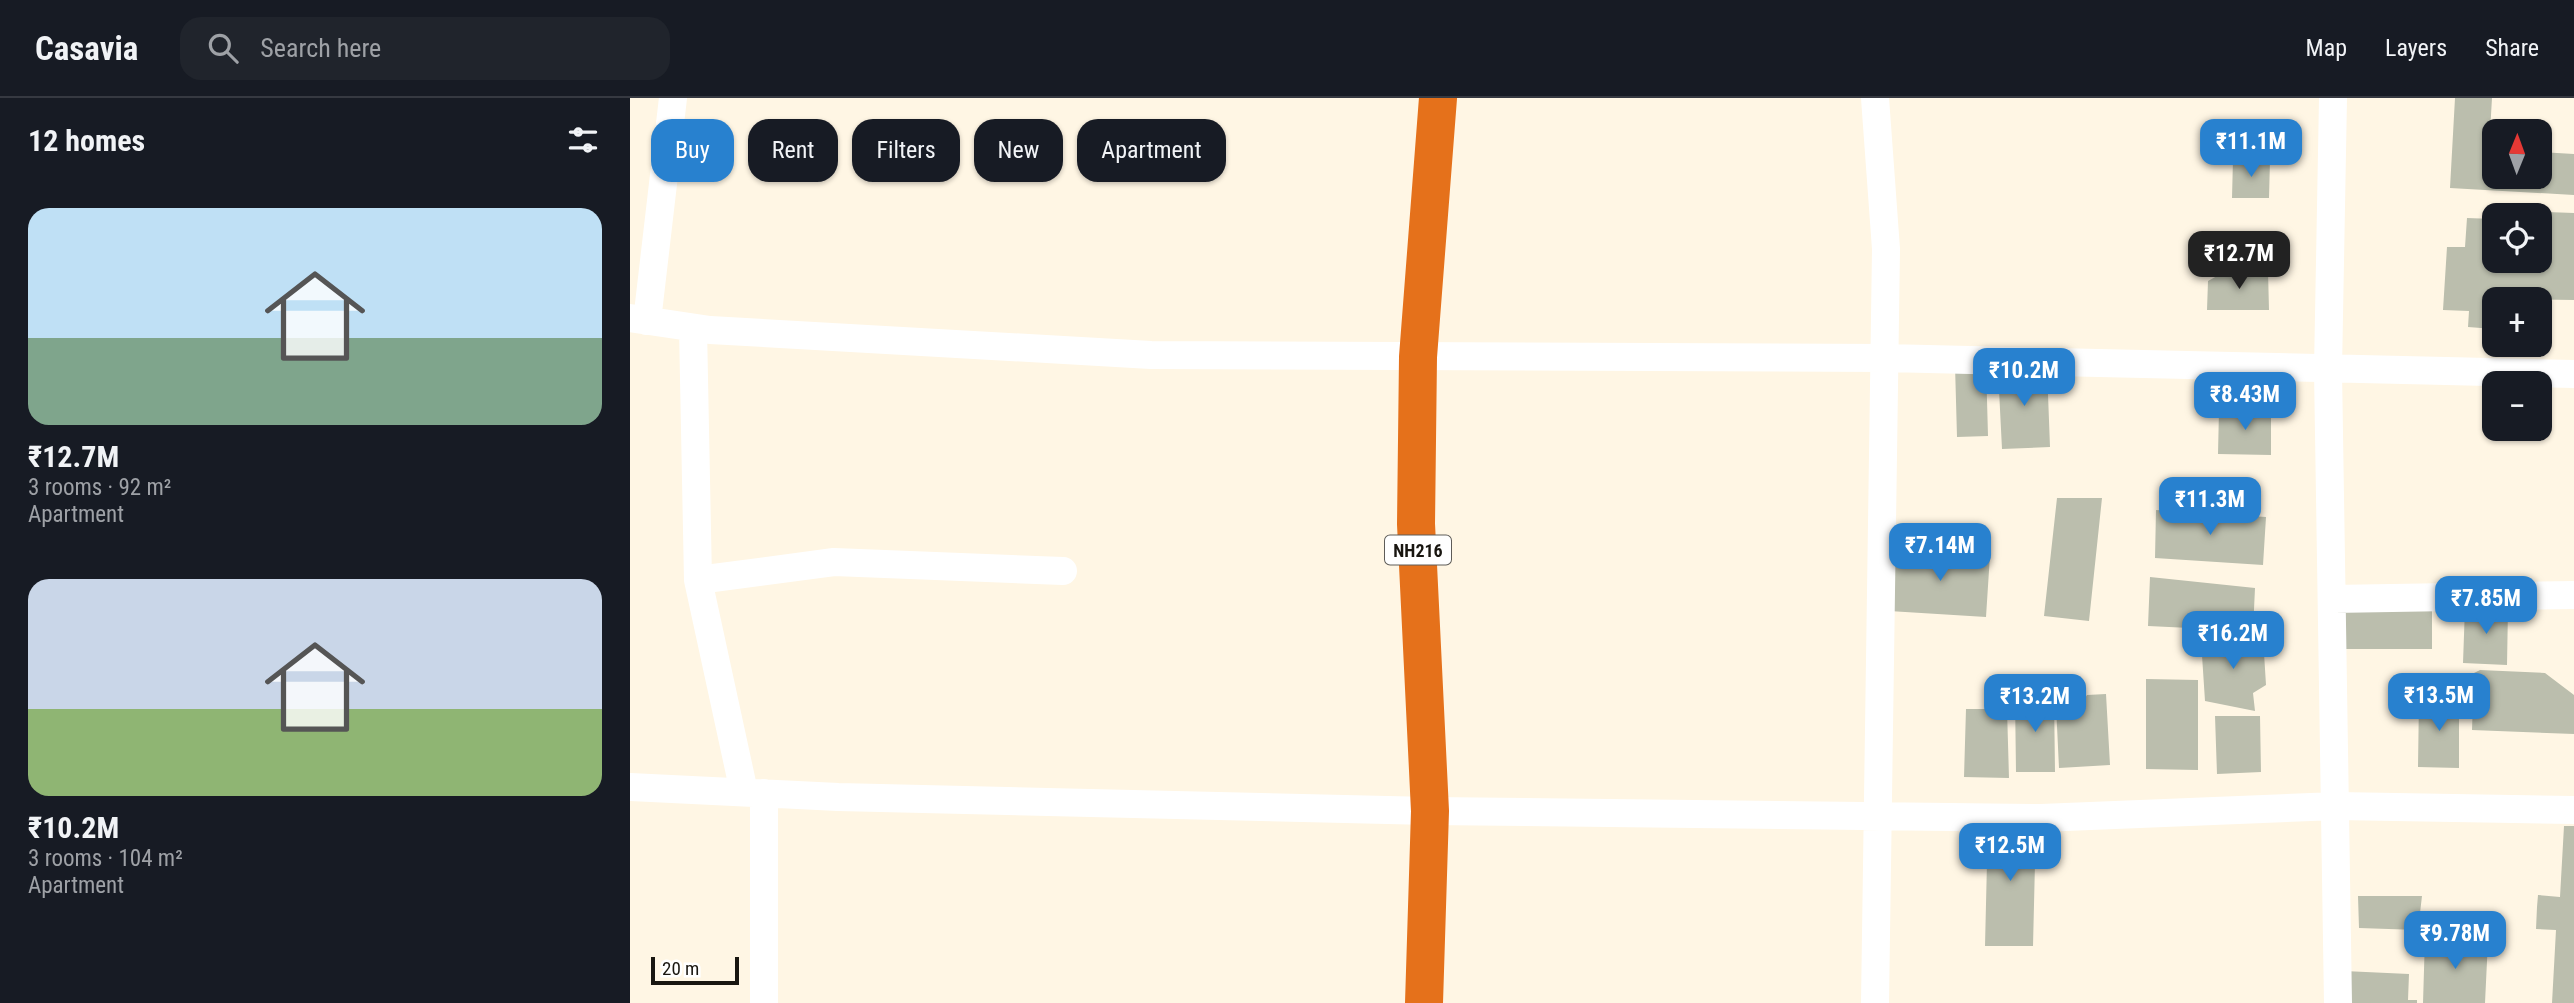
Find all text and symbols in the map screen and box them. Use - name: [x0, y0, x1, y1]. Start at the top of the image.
- search box: [180, 17, 670, 80]
- text: Casavia: [35, 29, 138, 68]
- icon: search: [204, 29, 242, 67]
- text: Search here: [260, 33, 381, 63]
- text: Map: [2306, 34, 2347, 62]
- text: Layers: [2385, 34, 2447, 62]
- text: Share: [2485, 34, 2539, 62]
- chip: Buy: [651, 119, 734, 182]
- chip: Rent: [748, 119, 838, 182]
- chip: Filters: [852, 119, 960, 182]
- chip: New: [974, 119, 1063, 182]
- chip: Apartment: [1077, 119, 1226, 182]
- north arrow: [2482, 119, 2552, 189]
- map controls: [2482, 119, 2552, 441]
- pin: ₹11.1M: [2194, 120, 2308, 179]
- icon: filters: [564, 121, 602, 159]
- text: 12 homes: [28, 123, 145, 158]
- text: ₹11.1M: [2216, 128, 2286, 155]
- button: locate: [2482, 203, 2552, 273]
- pin: ₹12.7M: [2182, 232, 2296, 291]
- text: ₹12.7M: [2204, 240, 2274, 267]
- icon: home: [252, 253, 378, 379]
- button: +: [2482, 287, 2552, 357]
- pin: ₹10.2M: [1967, 348, 2081, 408]
- text: ₹10.2M: [1989, 357, 2059, 384]
- button: −: [2482, 371, 2552, 441]
- pin: ₹8.43M: [2188, 372, 2302, 432]
- text: ₹8.43M: [2210, 381, 2280, 408]
- text: ₹12.7M: [28, 439, 119, 474]
- text: 3 rooms · 92 m²: [28, 474, 171, 501]
- pin: ₹11.3M: [2153, 478, 2267, 537]
- text: ₹11.3M: [2175, 486, 2245, 513]
- text: Apartment: [28, 501, 124, 528]
- pin: ₹7.14M: [1883, 524, 1997, 583]
- text: ₹7.14M: [1905, 532, 1975, 559]
- road number: NH216: [1385, 536, 1451, 564]
- pin: ₹7.85M: [2429, 576, 2543, 636]
- text: ₹7.85M: [2451, 585, 2521, 612]
- pin: ₹16.2M: [2176, 612, 2290, 671]
- text: ₹16.2M: [2198, 620, 2268, 647]
- icon: home: [252, 624, 378, 750]
- pin: ₹13.2M: [1978, 674, 2092, 734]
- pin: ₹13.5M: [2382, 674, 2496, 733]
- text: ₹13.5M: [2404, 682, 2474, 709]
- text: ₹13.2M: [2000, 683, 2070, 710]
- text: ₹10.2M: [28, 810, 119, 845]
- pin: ₹12.5M: [1953, 824, 2067, 883]
- text: ₹12.5M: [1975, 832, 2045, 859]
- text: 3 rooms · 104 m²: [28, 845, 183, 872]
- text: Apartment: [28, 872, 124, 899]
- pin: ₹9.78M: [2398, 912, 2512, 971]
- text: ₹9.78M: [2420, 920, 2490, 947]
- scale bar: [651, 954, 738, 986]
- text: 20 m: [662, 957, 699, 980]

